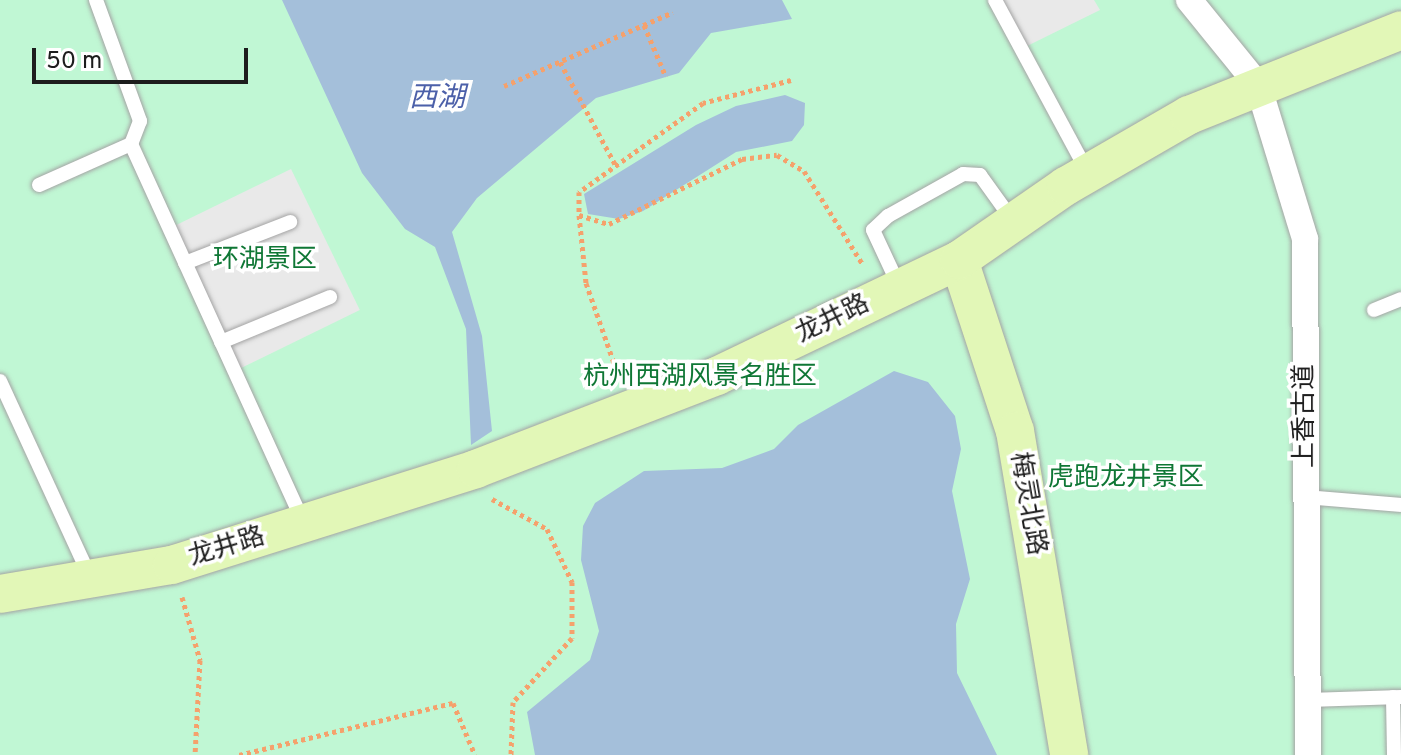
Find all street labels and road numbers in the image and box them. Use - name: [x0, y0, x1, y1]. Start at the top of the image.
- street label: 龙井路: [791, 289, 875, 351]
- street label: 上香古道: [1290, 364, 1322, 468]
- street label: 梅灵北路: [1003, 450, 1051, 558]
- street label: 龙井路: [185, 522, 269, 574]

